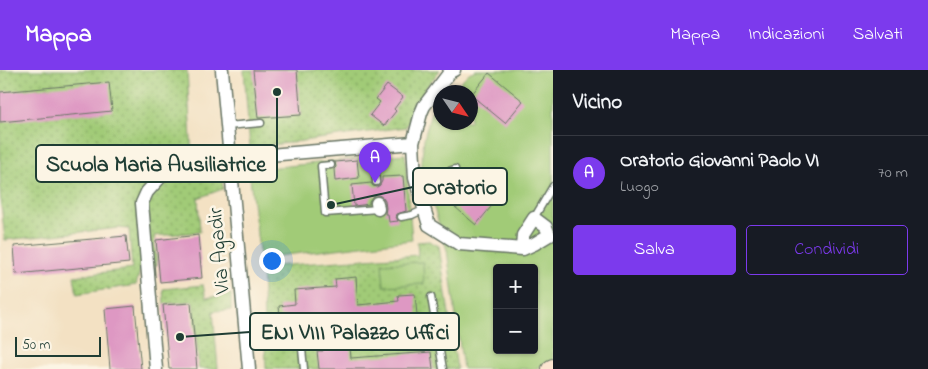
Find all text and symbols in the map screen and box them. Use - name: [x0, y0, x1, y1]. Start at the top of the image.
- text: Mappa: [25, 18, 92, 53]
- text: Mappa: [670, 22, 720, 48]
- text: Indicazioni: [748, 22, 825, 48]
- text: Salvati: [853, 22, 903, 48]
- north arrow: [433, 85, 478, 130]
- text: Vicino: [573, 88, 622, 118]
- pin: A: [359, 142, 391, 183]
- callout: Scuola Maria Ausiliatrice: [36, 145, 277, 182]
- text: Oratorio Giovanni Paolo VI: [620, 148, 819, 175]
- text: Scuola Maria Ausiliatrice: [46, 150, 267, 182]
- text: A: [584, 161, 594, 185]
- text: 70 m: [878, 161, 908, 185]
- callout: Oratorio: [413, 168, 507, 205]
- text: Oratorio: [423, 173, 497, 205]
- text: Luogo: [620, 175, 659, 199]
- street label: Via Agadir: [201, 205, 241, 297]
- button: Salva: [573, 225, 736, 275]
- button: Condividi: [746, 225, 908, 275]
- your location: [259, 248, 285, 274]
- map controls: [493, 264, 538, 354]
- button: +: [493, 264, 538, 309]
- button: −: [493, 309, 538, 354]
- callout: ENI VIII Palazzo Uffici: [250, 313, 459, 350]
- text: ENI VIII Palazzo Uffici: [261, 318, 450, 350]
- scale bar: [15, 334, 101, 357]
- text: 50 m: [22, 335, 50, 356]

